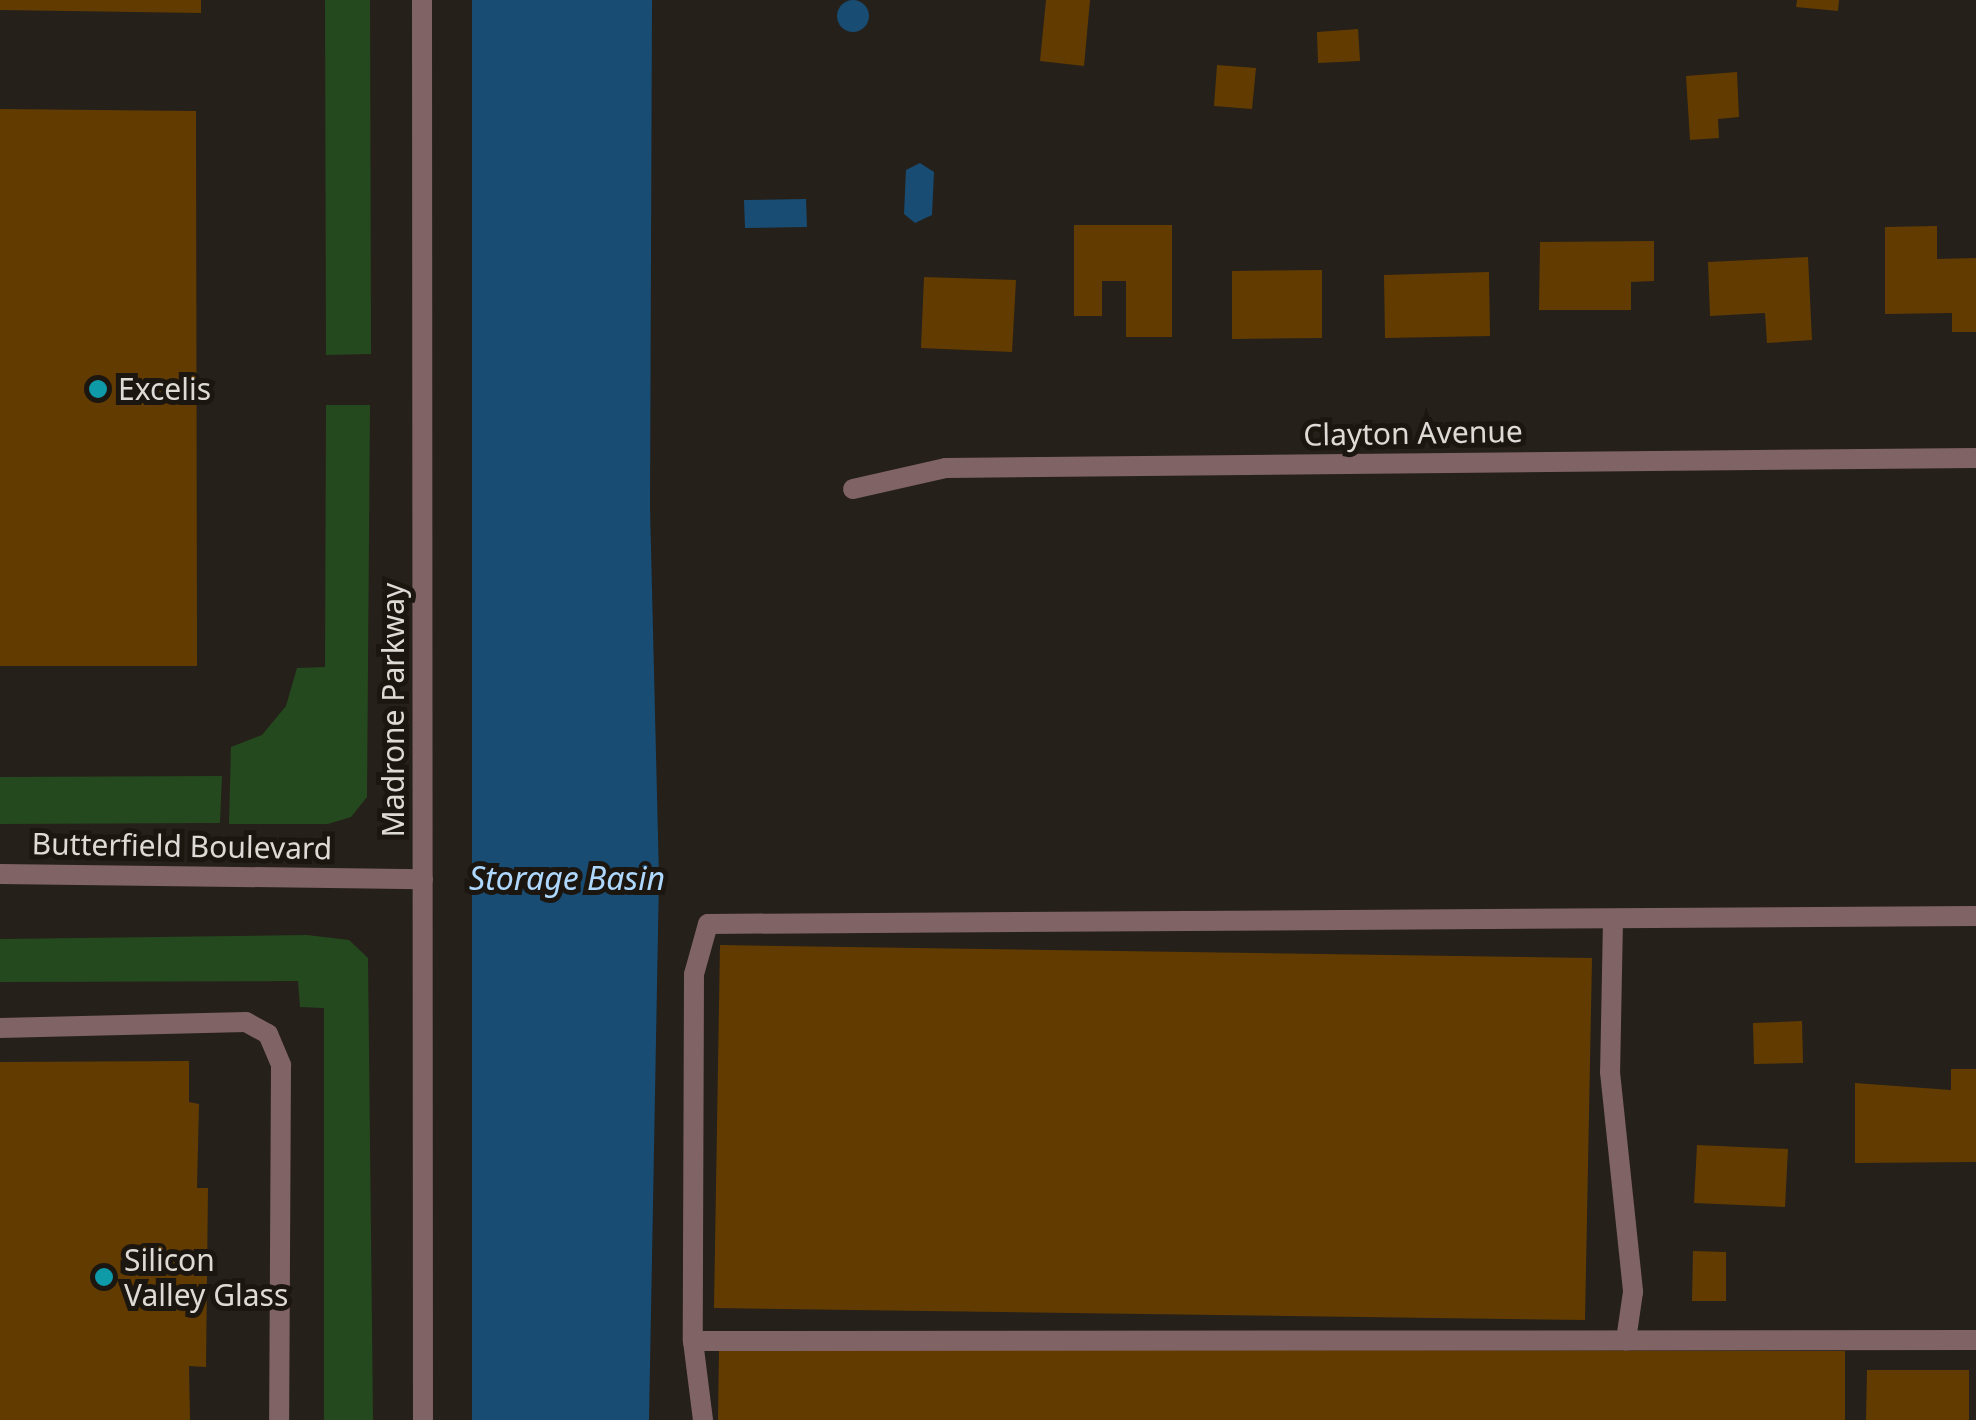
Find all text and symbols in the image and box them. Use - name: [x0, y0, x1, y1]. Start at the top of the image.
- place label: Excelis: [118, 371, 211, 407]
- marker: Excelis: [87, 378, 109, 400]
- street label: Clayton Avenue: [1303, 413, 1523, 453]
- street label: Madrone Parkway: [375, 583, 411, 837]
- street label: Butterfield Boulevard: [31, 825, 333, 867]
- water label: Storage Basin: [469, 859, 665, 897]
- place label: Silicon Valley Glass: [124, 1242, 288, 1312]
- marker: Silicon Valley Glass: [93, 1266, 115, 1288]

